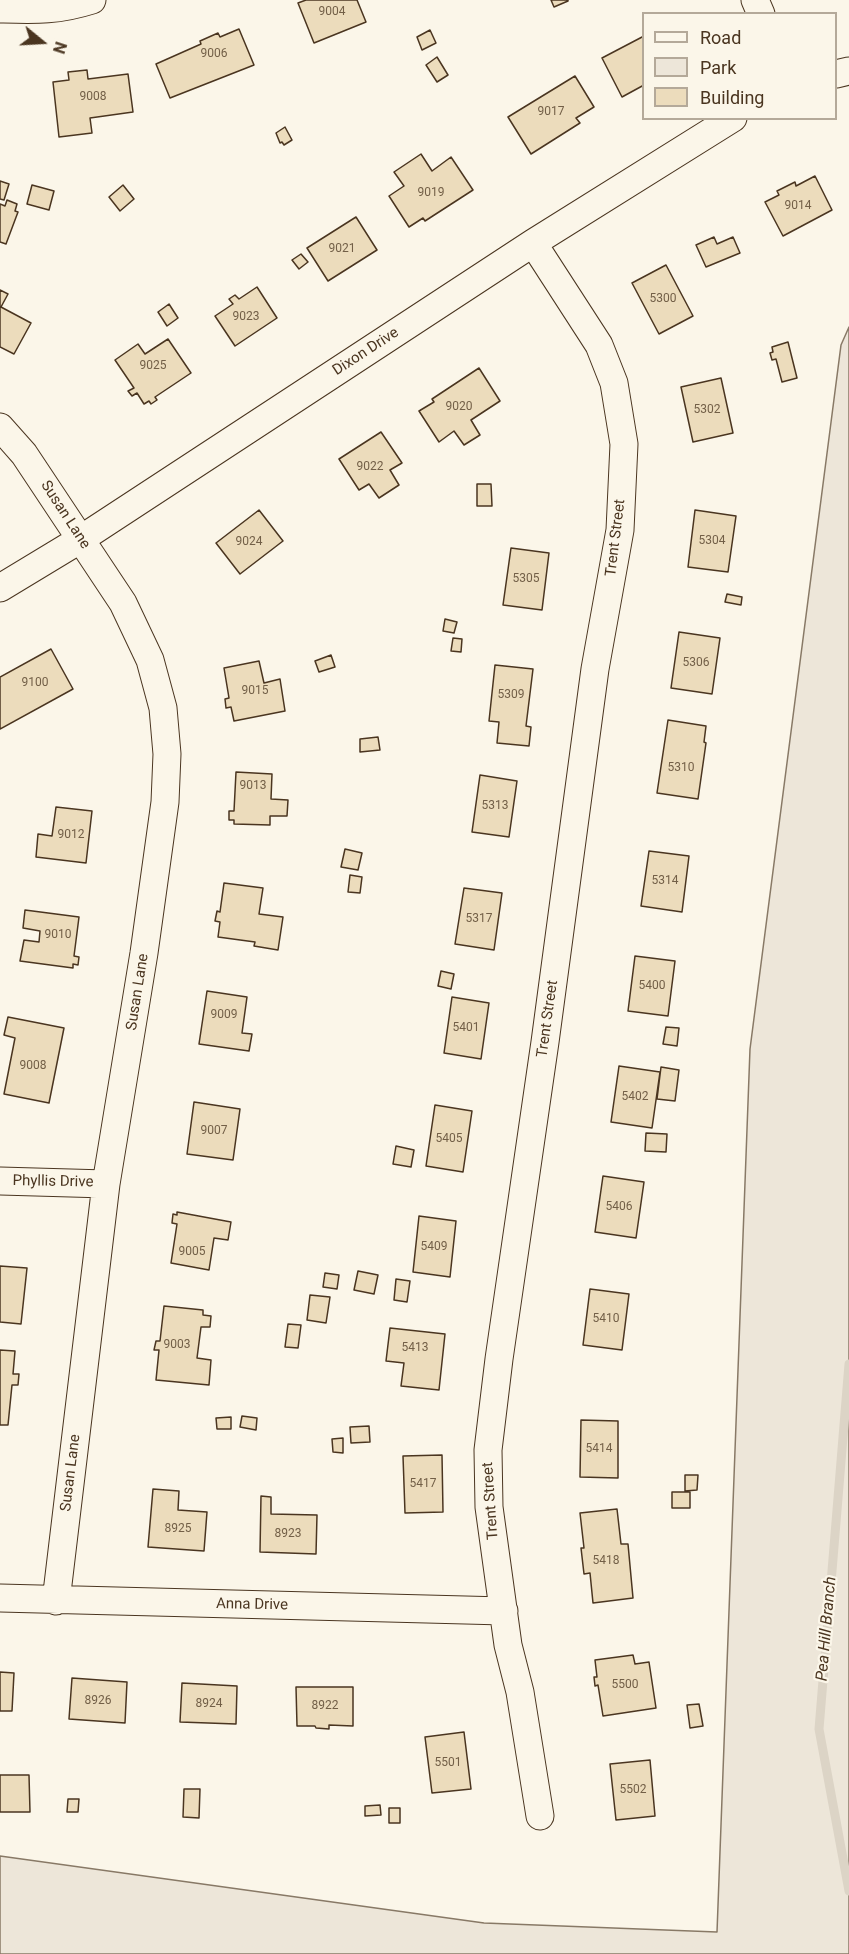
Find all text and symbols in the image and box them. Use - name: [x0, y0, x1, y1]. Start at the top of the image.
- house number: 9004: [319, 5, 345, 19]
- north arrow: [12, 12, 72, 72]
- legend: [642, 12, 837, 120]
- text: Road: [700, 27, 741, 48]
- text: N: [49, 39, 70, 56]
- house number: 9006: [201, 47, 227, 61]
- text: Park: [700, 57, 736, 78]
- text: Building: [700, 87, 764, 108]
- house number: 9008: [80, 90, 106, 104]
- house number: 9017: [538, 105, 564, 119]
- house number: 9019: [418, 186, 444, 200]
- house number: 9014: [785, 199, 811, 213]
- house number: 9021: [329, 242, 355, 256]
- house number: 5300: [650, 292, 676, 306]
- house number: 9023: [233, 310, 259, 324]
- street label: Dixon Drive: [330, 324, 402, 380]
- house number: 9025: [140, 359, 166, 373]
- house number: 9020: [446, 400, 472, 414]
- house number: 5302: [694, 403, 720, 417]
- house number: 9022: [357, 460, 383, 474]
- street label: Susan Lane: [36, 478, 94, 552]
- street label: Trent Street: [602, 498, 630, 578]
- house number: 5304: [699, 534, 725, 548]
- house number: 9024: [236, 535, 262, 549]
- house number: 5305: [513, 572, 539, 586]
- house number: 5306: [683, 656, 709, 670]
- house number: 9100: [22, 676, 48, 690]
- house number: 9015: [242, 684, 268, 698]
- house number: 5309: [498, 688, 524, 702]
- house number: 5310: [668, 761, 694, 775]
- house number: 9013: [240, 779, 266, 793]
- house number: 5313: [482, 799, 508, 813]
- house number: 9012: [58, 828, 84, 842]
- house number: 5314: [652, 874, 678, 888]
- house number: 5317: [466, 912, 492, 926]
- house number: 9010: [45, 928, 71, 942]
- street label: Susan Lane: [123, 952, 153, 1032]
- street label: Trent Street: [534, 979, 562, 1059]
- house number: 5400: [639, 979, 665, 993]
- house number: 9009: [211, 1008, 237, 1022]
- house number: 5401: [453, 1021, 479, 1035]
- house number: 9008: [20, 1059, 46, 1073]
- house number: 5402: [622, 1090, 648, 1104]
- house number: 9007: [201, 1124, 227, 1138]
- house number: 5405: [436, 1132, 462, 1146]
- street label: Phyllis Drive: [12, 1172, 94, 1192]
- house number: 5406: [606, 1200, 632, 1214]
- house number: 5409: [421, 1240, 447, 1254]
- house number: 9005: [179, 1245, 205, 1259]
- house number: 5410: [593, 1312, 619, 1326]
- house number: 9003: [164, 1338, 190, 1352]
- house number: 5413: [402, 1341, 428, 1355]
- street label: Susan Lane: [57, 1433, 85, 1513]
- house number: 5414: [586, 1442, 612, 1456]
- street label: Trent Street: [479, 1462, 503, 1540]
- house number: 5417: [410, 1477, 436, 1491]
- house number: 8925: [165, 1522, 191, 1536]
- house number: 8923: [275, 1527, 301, 1541]
- house number: 5418: [593, 1554, 619, 1568]
- water label: Pea Hill Branch: [813, 1576, 841, 1682]
- street label: Anna Drive: [216, 1595, 288, 1615]
- house number: 5500: [612, 1678, 638, 1692]
- house number: 8926: [85, 1694, 111, 1708]
- house number: 8924: [196, 1697, 222, 1711]
- house number: 8922: [312, 1699, 338, 1713]
- house number: 5501: [435, 1756, 461, 1770]
- house number: 5502: [620, 1783, 646, 1797]

